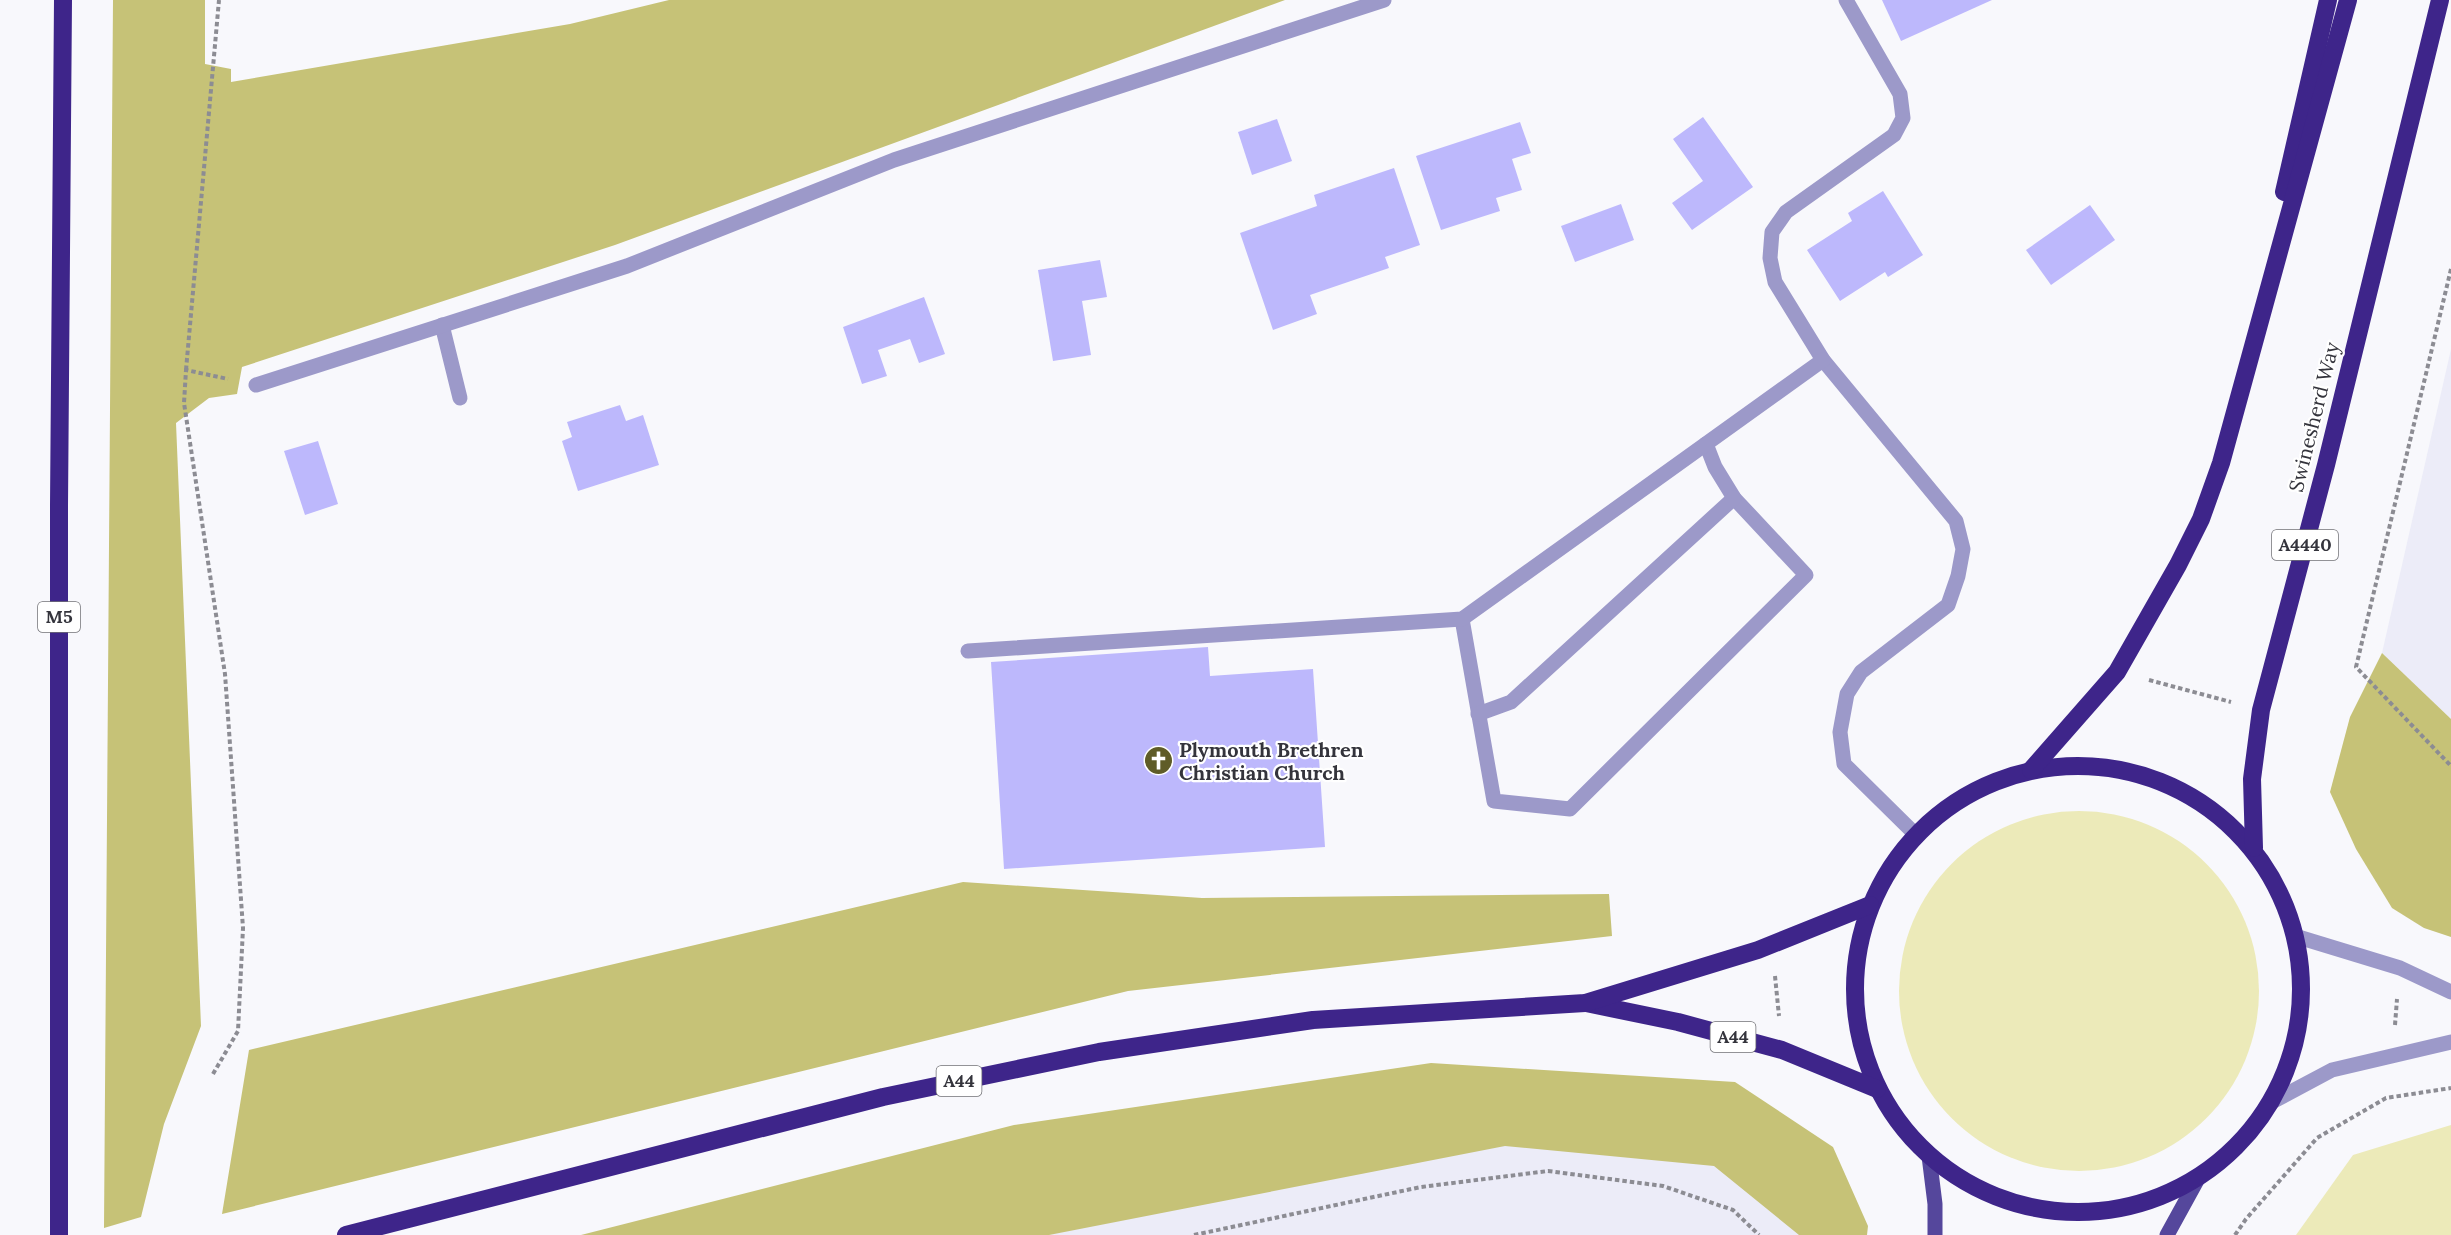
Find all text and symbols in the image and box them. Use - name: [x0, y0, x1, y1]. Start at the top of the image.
- street label: Swinesherd Way: [2283, 339, 2344, 494]
- road number: A4440: [2272, 530, 2338, 560]
- road number: M5: [38, 602, 80, 632]
- place label: Plymouth Brethren Christian Church: [1179, 737, 1364, 785]
- church icon: Plymouth Brethren Christian Church: [1142, 745, 1174, 777]
- road number: A44: [1710, 1022, 1756, 1052]
- road number: A44: [936, 1066, 982, 1096]

